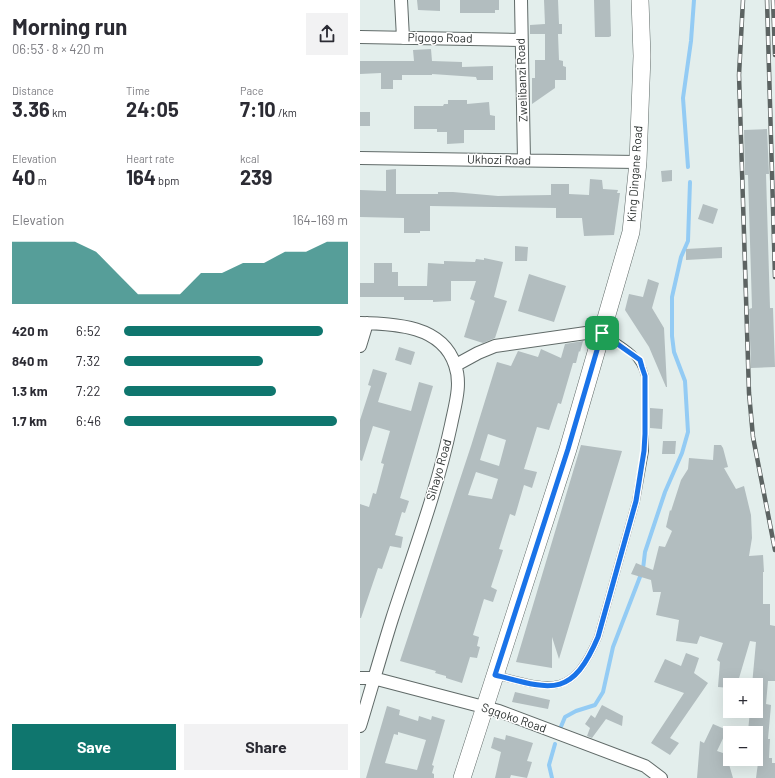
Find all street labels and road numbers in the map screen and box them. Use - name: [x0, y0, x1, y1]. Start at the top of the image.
- street label: Pigogo Road: [407, 29, 473, 45]
- street label: Zwelibanzi Road: [513, 38, 529, 122]
- street label: King Dingane Road: [624, 125, 644, 223]
- street label: Ukhozi Road: [467, 151, 531, 167]
- street label: Sihayo Road: [423, 437, 454, 502]
- street label: Sgqoko Road: [480, 699, 549, 735]

